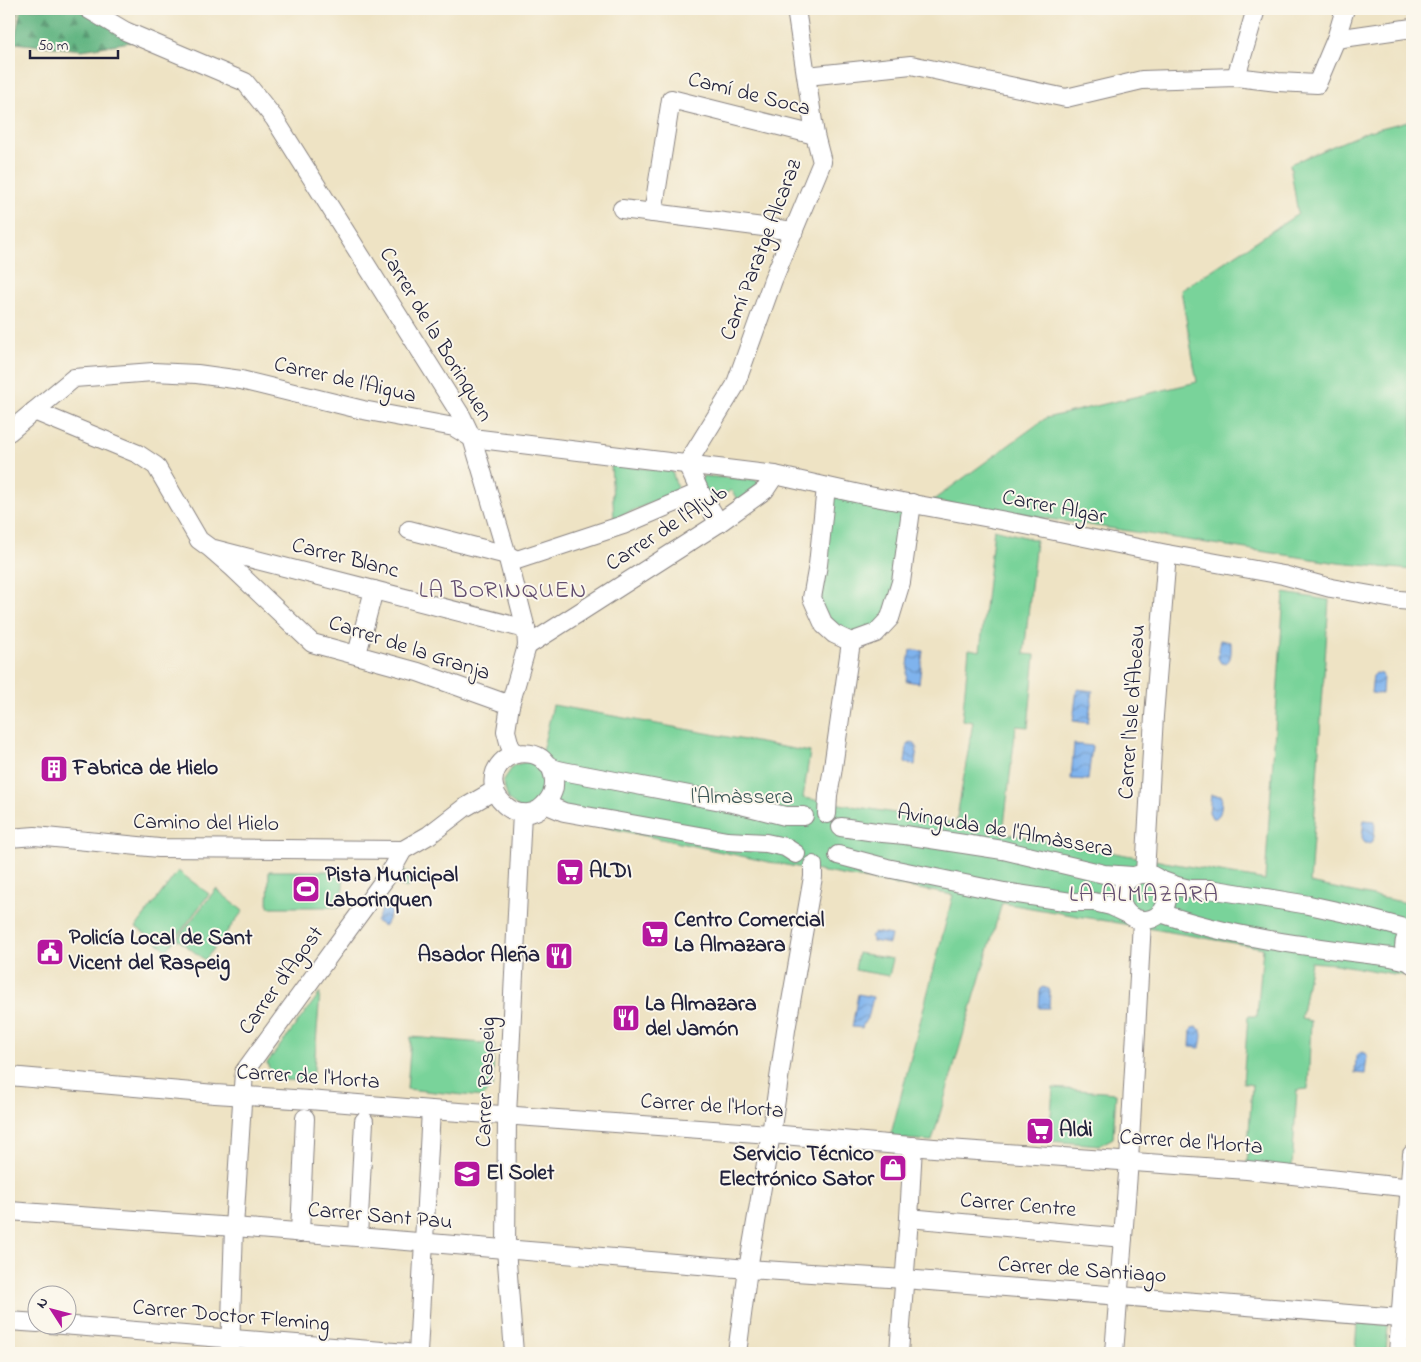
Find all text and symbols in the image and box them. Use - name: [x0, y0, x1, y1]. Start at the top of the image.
- scale bar: [30, 28, 118, 60]
- text: 50 m: [38, 35, 69, 57]
- street label: Camí de Soca: [684, 64, 814, 126]
- street label: Camí Paratge Alcaraz: [713, 154, 813, 346]
- street label: Carrer de la Borinquen: [370, 242, 500, 428]
- street label: Carrer de l'Aigua: [270, 349, 419, 414]
- street label: Carrer de l'Aljub: [600, 477, 734, 580]
- street label: Carrer Algar: [999, 482, 1109, 535]
- street label: Carrer Blanc: [288, 530, 402, 588]
- district label: LA BORINQUEN: [419, 574, 587, 609]
- street label: Carrer de la Granja: [324, 608, 494, 690]
- street label: Carrer l'Isle d'Abeau: [1111, 623, 1155, 801]
- place label: Fabrica de Hielo: [72, 753, 218, 785]
- building icon: Fabrica de Hielo: [39, 754, 69, 784]
- park label: l'Almàssera: [691, 782, 793, 814]
- street label: Avinguda de l'Almàssera: [894, 797, 1116, 868]
- street label: Camino del Hielo: [133, 807, 279, 841]
- place label: ALDI: [589, 856, 632, 888]
- supermarket icon: ALDI: [555, 857, 585, 887]
- place label: Pista Municipal Laborinquen: [325, 860, 459, 917]
- sports icon: Pista Municipal Laborinquen: [291, 874, 321, 904]
- district label: LA ALMAZARA: [1069, 878, 1219, 913]
- place label: Centro Comercial La Almazara: [674, 905, 825, 962]
- street label: Carrer d'Agost: [231, 919, 334, 1043]
- supermarket icon: Centro Comercial La Almazara: [640, 919, 670, 949]
- place label: Policía Local de Sant Vicent del Raspeig: [68, 923, 253, 981]
- public building icon: Policía Local de Sant Vicent del Raspeig: [35, 937, 65, 967]
- place label: Asador Aleña: [417, 940, 540, 972]
- restaurant icon: Asador Aleña: [544, 941, 574, 971]
- place label: La Almazara del Jamón: [645, 989, 757, 1046]
- restaurant icon: La Almazara del Jamón: [611, 1003, 641, 1033]
- street label: Carrer Raspeig: [469, 1016, 506, 1148]
- street label: Carrer de l'Horta: [235, 1057, 381, 1099]
- street label: Carrer de l'Horta: [639, 1086, 785, 1128]
- place label: Aldi: [1059, 1115, 1093, 1147]
- supermarket icon: Aldi: [1025, 1116, 1055, 1146]
- street label: Carrer de l'Horta: [1118, 1122, 1264, 1164]
- place label: Servicio Técnico Electrónico Sator: [719, 1139, 875, 1196]
- shop icon: Servicio Técnico Electrónico Sator: [878, 1153, 908, 1183]
- place label: El Solet: [486, 1158, 555, 1190]
- school or university icon: El Solet: [452, 1159, 482, 1189]
- street label: Carrer Centre: [959, 1185, 1078, 1227]
- street label: Carrer Sant Pau: [306, 1195, 454, 1239]
- street label: Carrer de Santiago: [997, 1249, 1167, 1294]
- north arrow: [28, 1284, 78, 1334]
- street label: Carrer Doctor Fleming: [131, 1292, 331, 1343]
- text: N: [31, 1293, 54, 1313]

